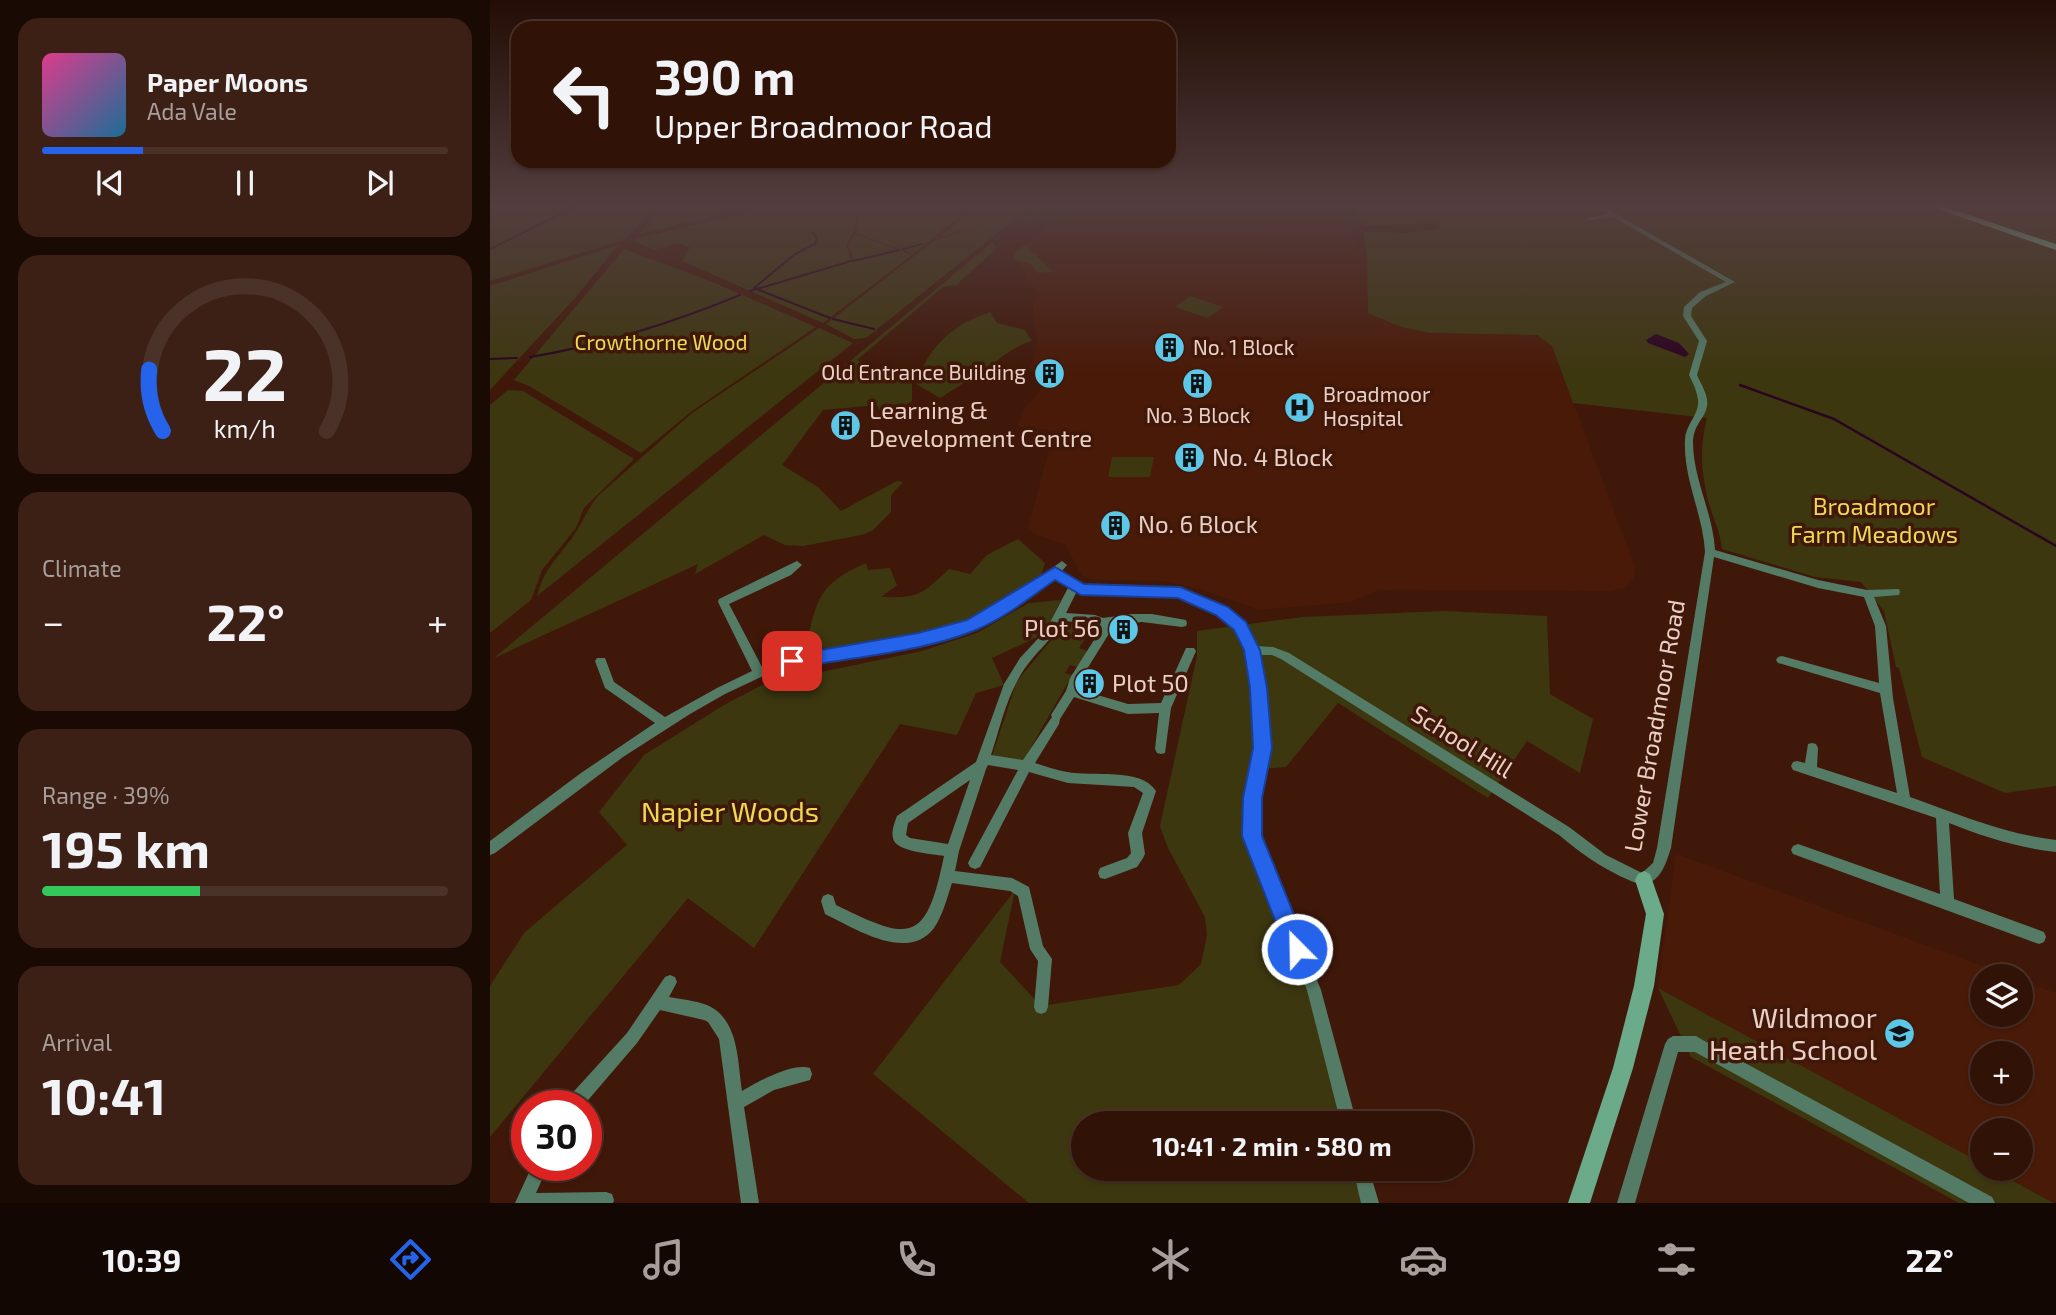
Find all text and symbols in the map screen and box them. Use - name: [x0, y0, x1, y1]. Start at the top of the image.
- text: 390 m: [654, 46, 795, 105]
- icon: left: [539, 49, 630, 140]
- text: Paper Moons: [147, 66, 308, 97]
- text: Ada Vale: [147, 97, 237, 125]
- text: Upper Broadmoor Road: [654, 106, 993, 144]
- icon: previous: [91, 164, 129, 202]
- icon: pause: [226, 164, 264, 202]
- icon: next: [361, 164, 399, 202]
- text: 22: [203, 328, 287, 416]
- park label: Crowthorne Wood: [574, 329, 748, 354]
- building icon: No. 1 Block: [1153, 331, 1187, 365]
- place label: No. 1 Block: [1193, 334, 1295, 359]
- building icon: Old Entrance Building: [1032, 356, 1066, 390]
- place label: Old Entrance Building: [821, 359, 1026, 384]
- building icon: No. 3 Block: [1181, 367, 1215, 401]
- place label: Broadmoor Hospital: [1323, 381, 1431, 430]
- hospital icon: Broadmoor Hospital: [1283, 390, 1317, 424]
- place label: Learning & Development Centre: [869, 395, 1092, 452]
- place label: No. 3 Block: [1146, 402, 1251, 427]
- building icon: Learning & Development Centre: [829, 408, 863, 442]
- text: km/h: [214, 412, 276, 442]
- building icon: No. 4 Block: [1172, 441, 1206, 475]
- place label: No. 4 Block: [1212, 442, 1333, 471]
- park label: Broadmoor Farm Meadows: [1790, 491, 1958, 548]
- building icon: No. 6 Block: [1098, 508, 1132, 542]
- place label: No. 6 Block: [1138, 509, 1258, 538]
- text: Climate: [42, 554, 122, 582]
- text: 22°: [206, 589, 285, 651]
- street label: Lower Broadmoor Road: [1617, 597, 1690, 854]
- text: −: [42, 598, 64, 644]
- text: +: [427, 598, 448, 644]
- building icon: Plot 56: [1106, 612, 1140, 646]
- place label: Plot 56: [1024, 613, 1100, 642]
- pin: [762, 631, 822, 691]
- icon: arrive: [773, 642, 811, 680]
- building icon: Plot 50: [1072, 667, 1106, 701]
- place label: Plot 50: [1112, 668, 1189, 697]
- street label: School Hill: [1407, 698, 1519, 783]
- text: Range · 39%: [42, 781, 170, 809]
- park label: Napier Woods: [641, 794, 819, 828]
- text: 195 km: [42, 816, 210, 878]
- position arrow: [1260, 912, 1334, 986]
- map controls: [1970, 964, 2033, 1181]
- button: layers: [1970, 964, 2033, 1027]
- place label: Wildmoor Heath School: [1709, 1000, 1878, 1066]
- school or university icon: Wildmoor Heath School: [1883, 1017, 1917, 1051]
- text: Arrival: [42, 1028, 112, 1056]
- button: +: [1970, 1041, 2033, 1104]
- text: 10:41: [42, 1063, 166, 1125]
- speed limit sign: 30: [511, 1090, 602, 1181]
- button: −: [1970, 1118, 2033, 1181]
- text: 10:41 · 2 min · 580 m: [1152, 1130, 1392, 1161]
- icon: directions: [386, 1235, 435, 1284]
- icon: music: [639, 1235, 688, 1284]
- icon: phone: [892, 1235, 941, 1284]
- icon: climate: [1146, 1235, 1195, 1284]
- icon: car: [1399, 1235, 1448, 1284]
- icon: filters: [1652, 1235, 1701, 1284]
- text: 10:39: [102, 1240, 181, 1278]
- text: 22°: [1906, 1240, 1954, 1278]

